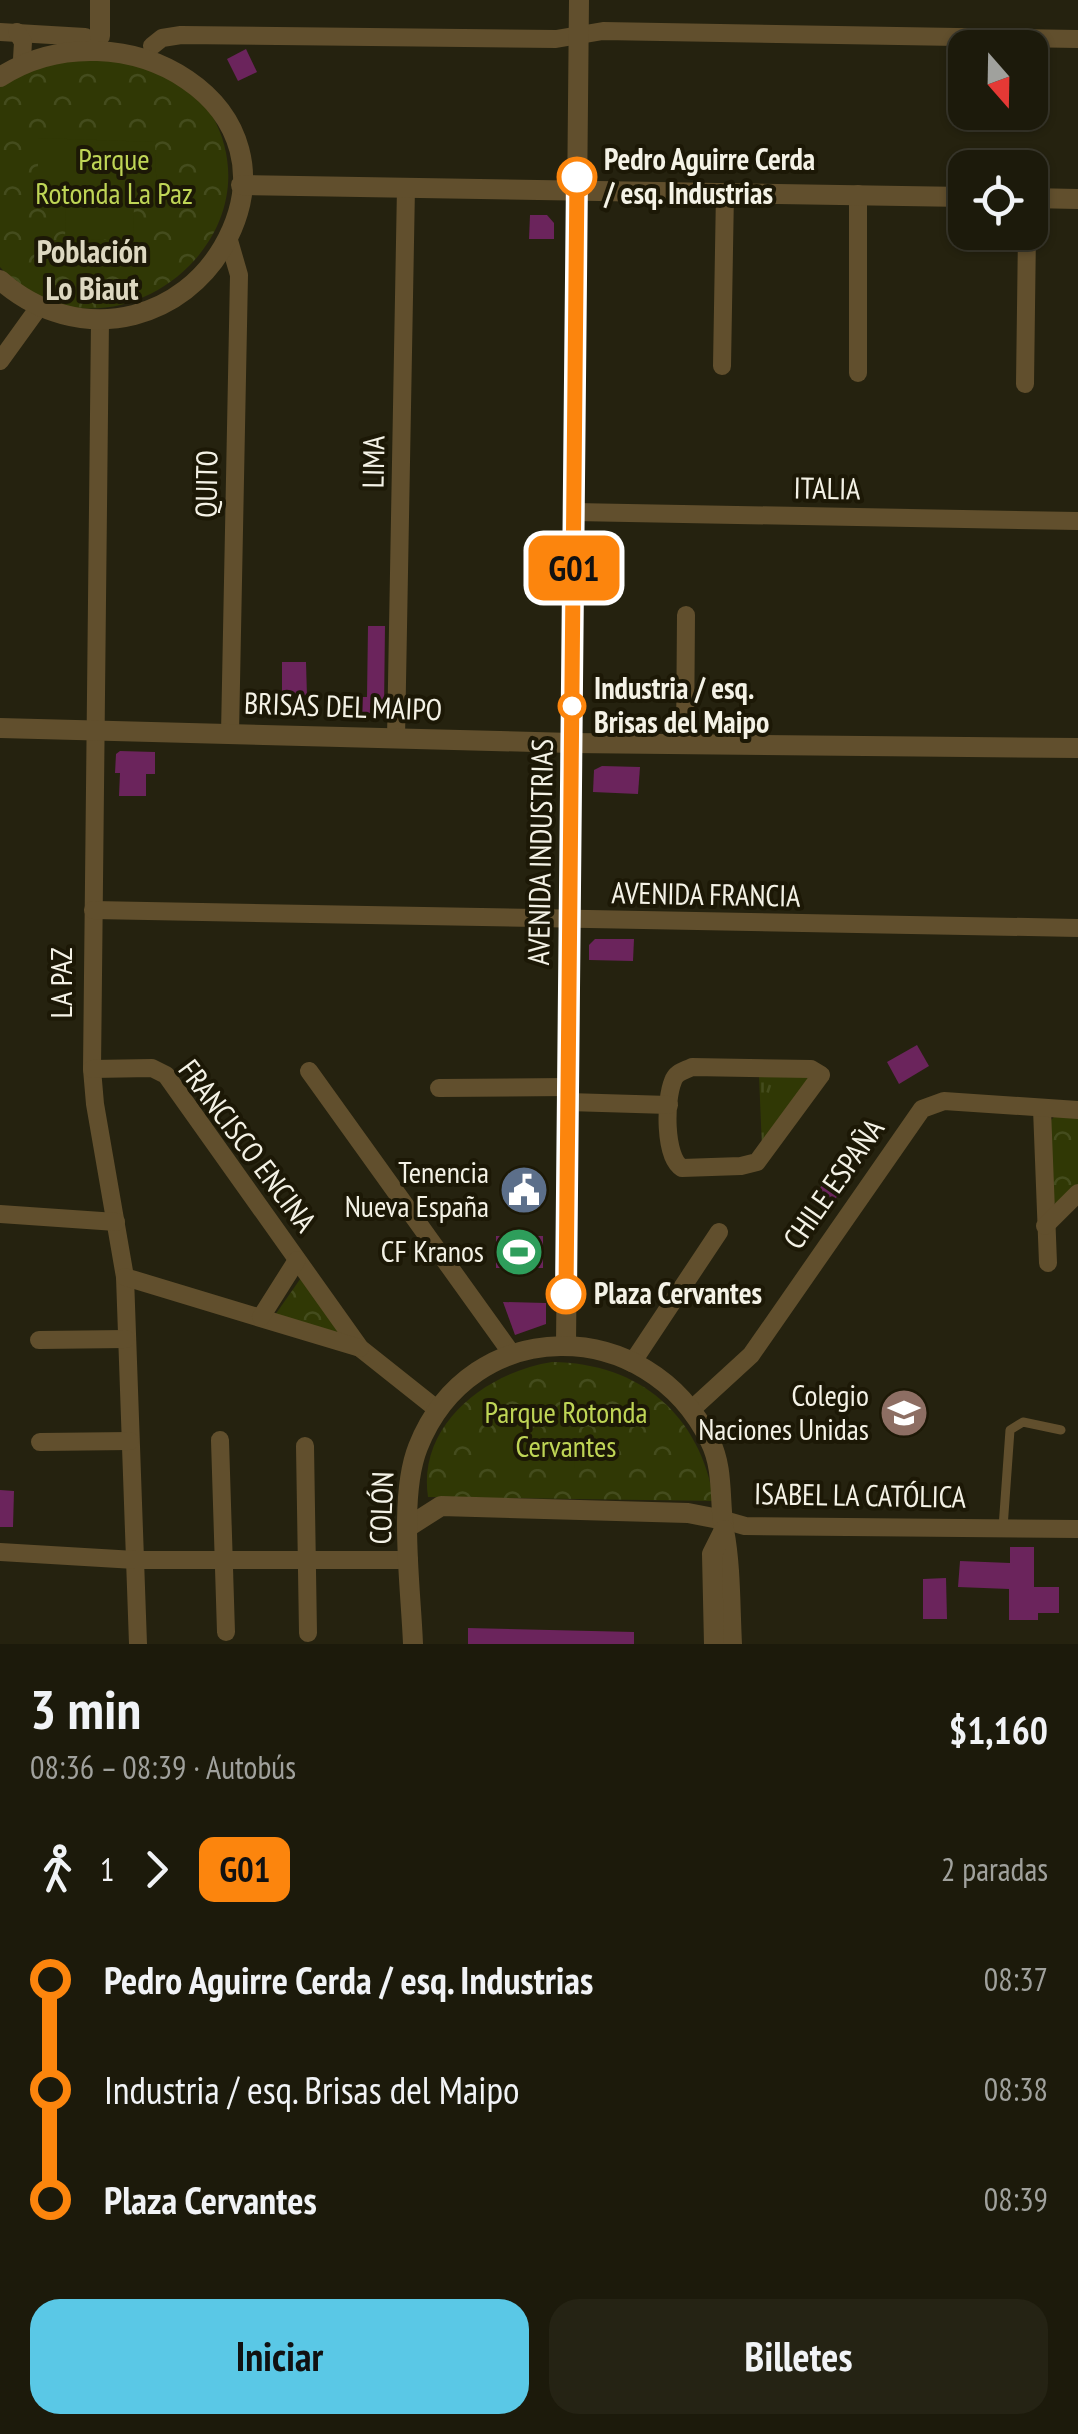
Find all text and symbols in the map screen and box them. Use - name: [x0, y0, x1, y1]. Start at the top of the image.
- north arrow: [948, 30, 1048, 130]
- map controls: [948, 30, 1048, 250]
- park label: Parque Rotonda La Paz: [35, 139, 193, 212]
- place label: Pedro Aguirre Cerda / esq. Industrias: [603, 139, 815, 212]
- button: locate: [948, 150, 1048, 250]
- marker: Pedro Aguirre Cerda / esq. Industrias: [558, 158, 596, 196]
- district label: Población Lo Biaut: [37, 230, 147, 309]
- street label: LIMA: [353, 434, 392, 489]
- street label: QUITO: [185, 450, 226, 518]
- street label: ITALIA: [793, 467, 861, 508]
- line badge: G01: [516, 536, 632, 600]
- text: G01: [548, 545, 600, 591]
- place label: Industria / esq. Brisas del Maipo: [594, 668, 769, 741]
- street label: BRISAS DEL MAIPO: [243, 683, 443, 728]
- marker: Industria / esq. Brisas del Maipo: [559, 693, 585, 719]
- street label: AVENIDA INDUSTRIAS: [518, 738, 561, 966]
- street label: AVENIDA FRANCIA: [611, 872, 802, 915]
- street label: LA PAZ: [41, 947, 80, 1019]
- street label: FRANCISCO ENCINA: [171, 1051, 326, 1240]
- street label: CHILE ESPAÑA: [774, 1110, 892, 1256]
- place label: Tenencia Nueva España: [345, 1152, 489, 1225]
- public building icon: Tenencia Nueva España: [498, 1164, 550, 1216]
- sports icon: CF Kranos: [493, 1226, 545, 1278]
- place label: CF Kranos: [381, 1231, 484, 1270]
- place label: Plaza Cervantes: [594, 1273, 762, 1312]
- marker: Plaza Cervantes: [547, 1275, 585, 1313]
- place label: Colegio Naciones Unidas: [698, 1375, 869, 1448]
- school or university icon: Colegio Naciones Unidas: [878, 1387, 930, 1439]
- park label: Parque Rotonda Cervantes: [485, 1392, 648, 1465]
- street label: COLÓN: [360, 1471, 401, 1545]
- street label: ISABEL LA CATÓLICA: [754, 1473, 967, 1516]
- text: 3 min: [30, 1673, 141, 1744]
- text: $1,160: [949, 1705, 1048, 1754]
- text: 08:36 – 08:39 · Autobús: [30, 1746, 296, 1788]
- icon: walk: [30, 1842, 85, 1897]
- icon: forward: [129, 1842, 184, 1897]
- text: G01: [219, 1846, 270, 1892]
- text: 1: [100, 1848, 114, 1890]
- text: 2 paradas: [941, 1848, 1048, 1890]
- text: Pedro Aguirre Cerda / esq. Industrias: [104, 1955, 593, 2004]
- text: 08:37: [984, 1958, 1048, 2000]
- text: Industria / esq. Brisas del Maipo: [104, 2065, 519, 2114]
- text: 08:38: [984, 2068, 1048, 2110]
- text: Plaza Cervantes: [104, 2175, 317, 2224]
- text: 08:39: [984, 2178, 1048, 2220]
- button: Iniciar: [30, 2299, 529, 2414]
- button: Billetes: [549, 2299, 1048, 2414]

